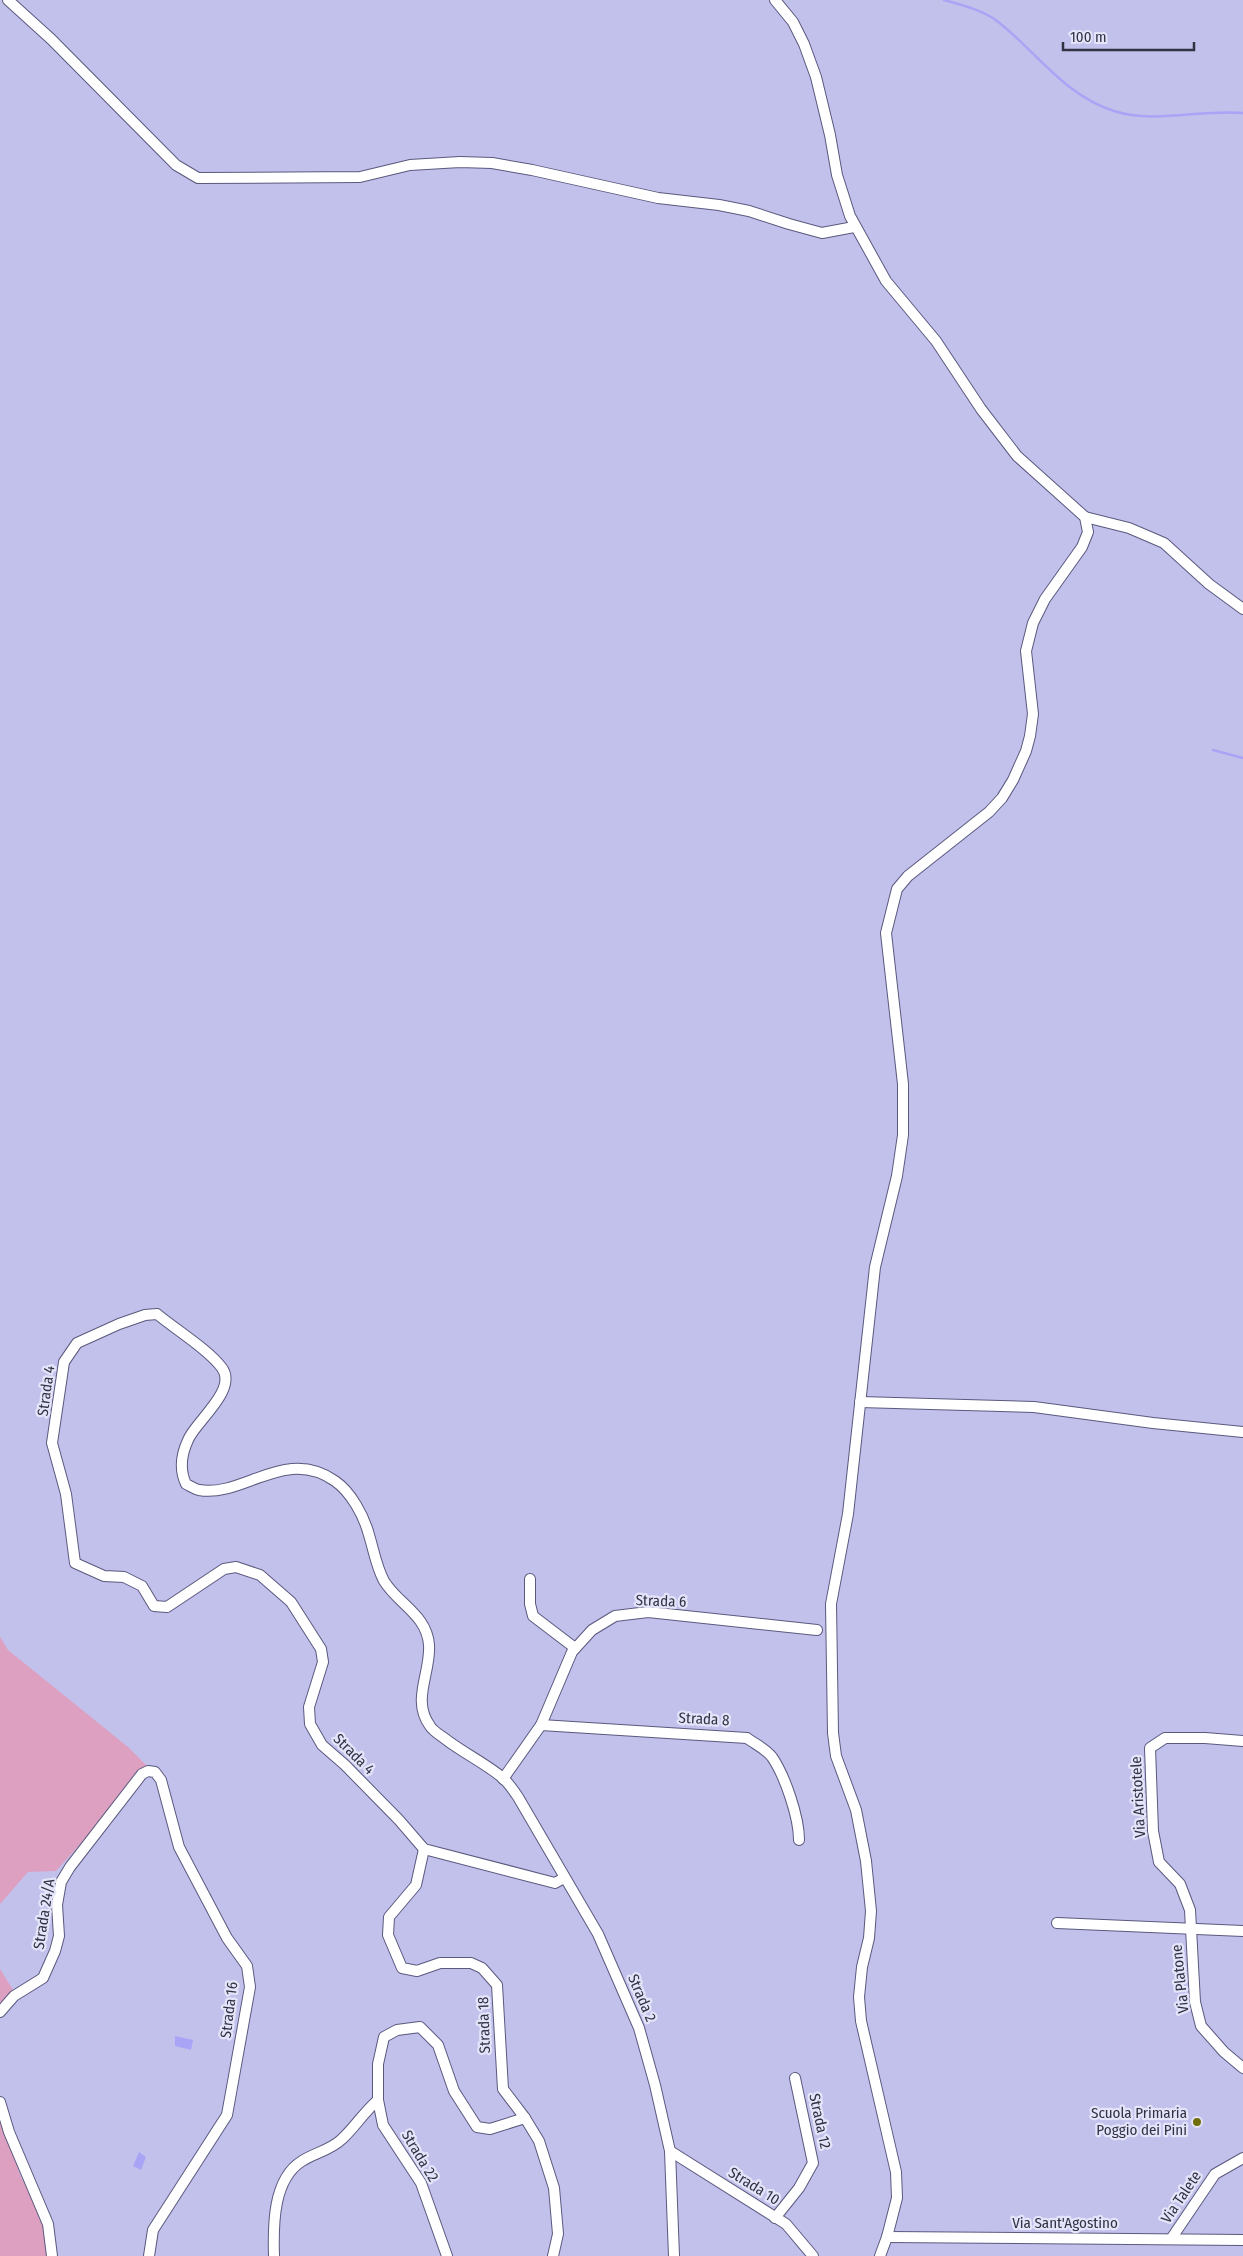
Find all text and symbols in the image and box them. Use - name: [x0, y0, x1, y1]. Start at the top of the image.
- scale bar: [1063, 20, 1194, 52]
- text: 100 m: [1070, 28, 1107, 46]
- street label: Strada 4: [34, 1365, 58, 1417]
- street label: Strada 6: [635, 1591, 687, 1611]
- street label: Strada 8: [678, 1709, 730, 1729]
- street label: Strada 4: [330, 1730, 378, 1778]
- street label: Via Aristotele: [1127, 1756, 1149, 1838]
- street label: Strada 24/A: [30, 1877, 58, 1951]
- street label: Via Platone: [1167, 1944, 1193, 2014]
- street label: Strada 2: [624, 1971, 660, 2025]
- street label: Strada 16: [217, 1981, 241, 2039]
- street label: Strada 18: [474, 1996, 494, 2054]
- street label: Strada 12: [805, 2092, 835, 2151]
- place label: Scuola Primaria Poggio dei Pini: [1091, 2104, 1187, 2139]
- marker: Scuola Primaria Poggio dei Pini: [1191, 2116, 1203, 2128]
- street label: Strada 22: [398, 2127, 442, 2185]
- street label: Strada 10: [725, 2163, 783, 2209]
- street label: Via Talete: [1157, 2167, 1205, 2227]
- street label: Via Sant'Agostino: [1012, 2214, 1118, 2232]

